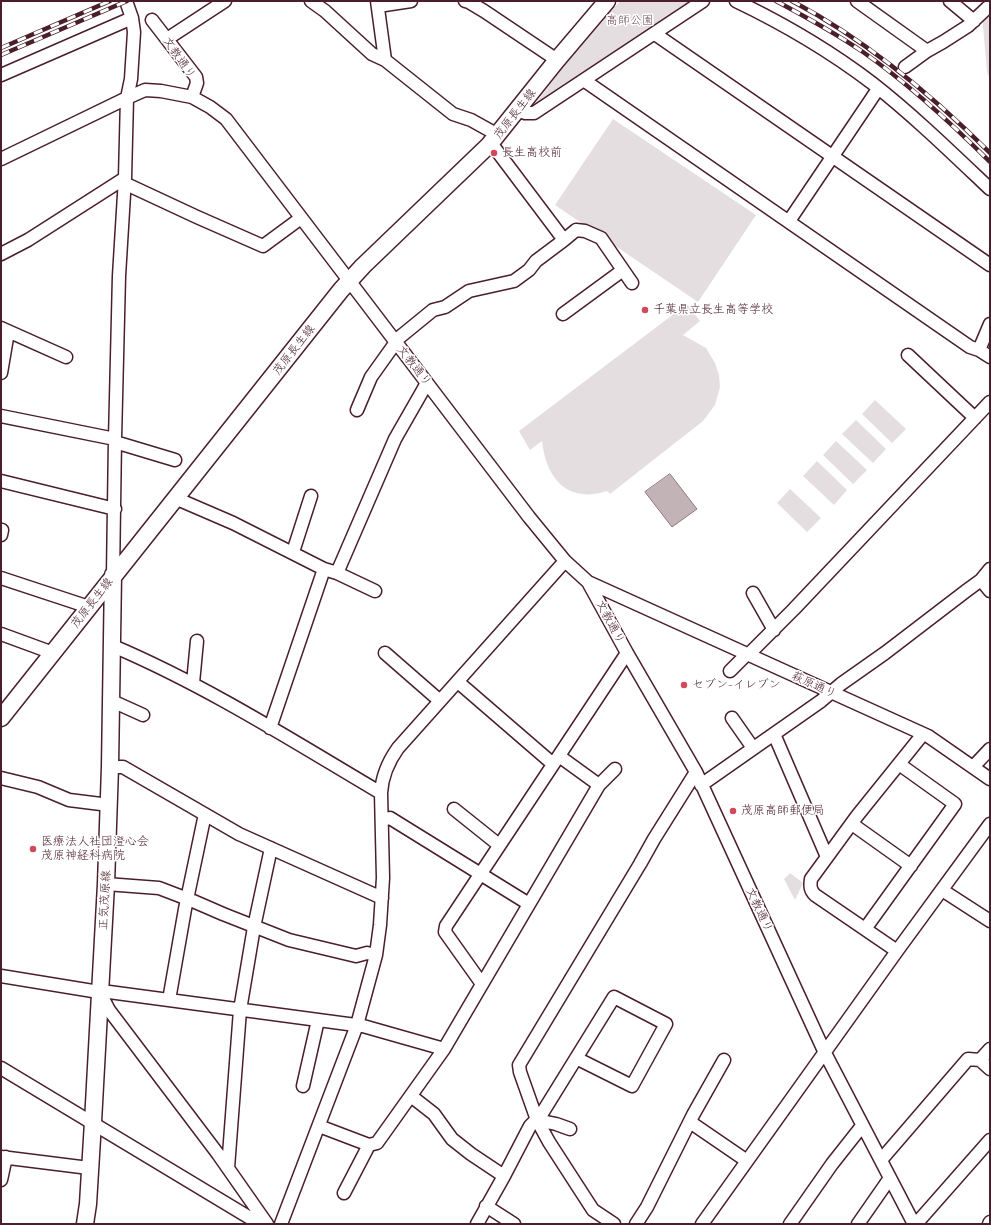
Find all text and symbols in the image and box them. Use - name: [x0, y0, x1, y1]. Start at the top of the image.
- park label: 高師公園: [606, 14, 654, 28]
- street label: 文教通り: [159, 34, 199, 82]
- street label: 茂原長生線: [491, 86, 539, 142]
- place label: 長生高校前: [502, 146, 562, 160]
- marker: 長生高校前: [489, 148, 499, 158]
- place label: 千葉県立長生高等学校: [653, 303, 773, 317]
- marker: 千葉県立長生高等学校: [640, 305, 650, 315]
- street label: 茂原長生線: [270, 322, 318, 378]
- street label: 文教通り: [394, 343, 434, 389]
- street label: 茂原長生線: [68, 575, 116, 631]
- street label: 文教通り: [592, 598, 628, 646]
- street label: 萩原通り: [789, 669, 839, 701]
- place label: セブン-イレブン: [692, 678, 781, 692]
- marker: セブン-イレブン: [679, 680, 689, 690]
- place label: 茂原高師郵便局: [741, 804, 825, 818]
- marker: 茂原高師郵便局: [728, 806, 738, 816]
- place label: 医療法人社団澄心会 茂原神経科病院: [41, 835, 149, 863]
- marker: 医療法人社団澄心会 茂原神経科病院: [28, 844, 38, 854]
- street label: 正気茂原線: [96, 870, 114, 930]
- street label: 文教通り: [742, 885, 776, 935]

